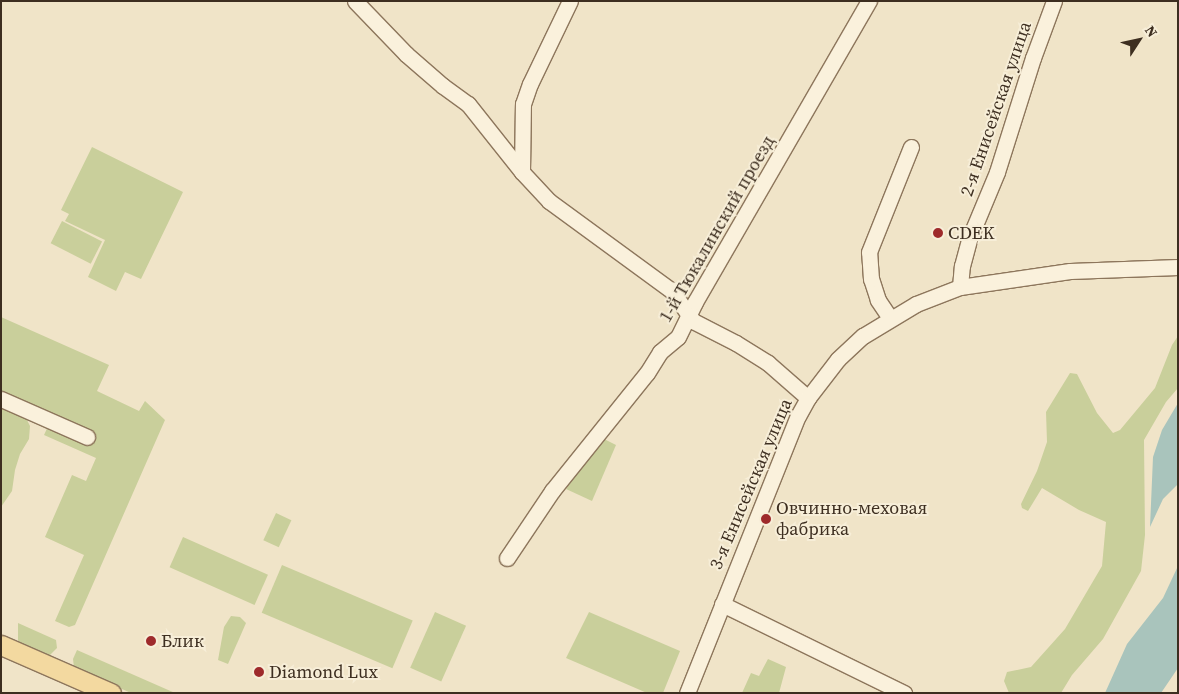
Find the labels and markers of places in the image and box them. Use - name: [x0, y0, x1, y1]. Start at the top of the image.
- place label: CDEK: [948, 222, 994, 244]
- marker: CDEK: [932, 227, 944, 239]
- place label: Овчинно-меховая фабрика: [776, 498, 927, 540]
- marker: Овчинно-меховая фабрика: [760, 513, 772, 525]
- place label: Блик: [161, 630, 204, 652]
- marker: Блик: [145, 635, 157, 647]
- place label: Diamond Lux: [269, 661, 378, 683]
- marker: Diamond Lux: [253, 666, 265, 678]

